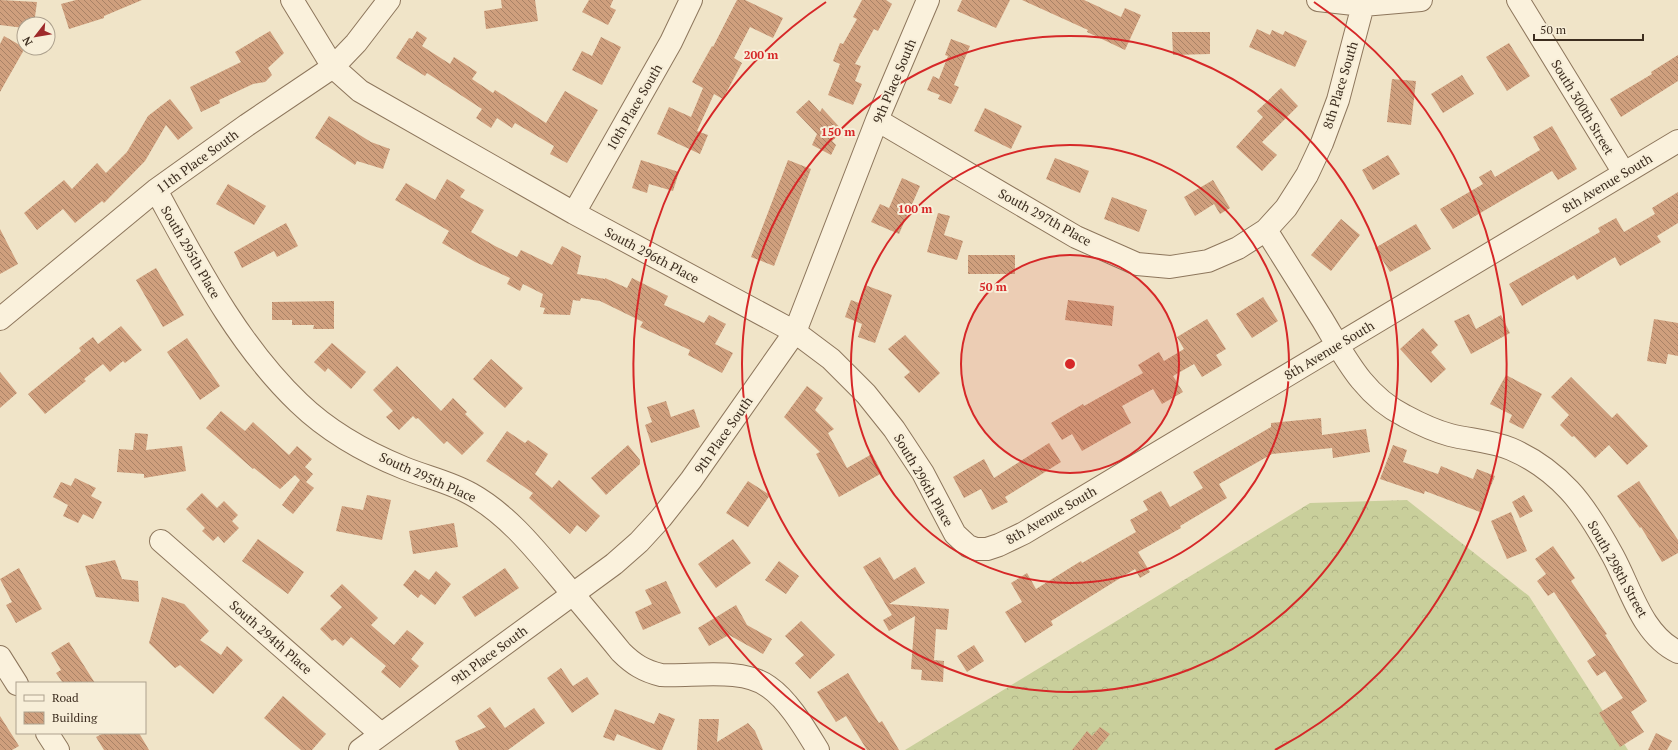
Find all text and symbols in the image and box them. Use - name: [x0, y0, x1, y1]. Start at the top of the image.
- north arrow: [16, 16, 56, 56]
- scale bar: [1534, 16, 1643, 42]
- text: 50 m: [1540, 22, 1567, 37]
- text: N: [19, 33, 36, 48]
- street label: 9th Place South: [868, 36, 920, 126]
- street label: 8th Place South: [1318, 39, 1362, 131]
- text: 200 m: [744, 47, 778, 62]
- street label: South 300th Street: [1547, 56, 1619, 158]
- street label: 10th Place South: [602, 60, 666, 154]
- text: 150 m: [821, 124, 855, 139]
- street label: 11th Place South: [152, 125, 242, 197]
- street label: 8th Avenue South: [1559, 149, 1656, 217]
- street label: South 297th Place: [995, 184, 1095, 250]
- text: 100 m: [898, 201, 932, 216]
- street label: South 295th Place: [157, 202, 225, 302]
- street label: South 296th Place: [602, 223, 702, 287]
- text: 50 m: [979, 279, 1007, 294]
- street label: 8th Avenue South: [1281, 316, 1378, 384]
- centre of rings: [1063, 357, 1077, 371]
- street label: 9th Place South: [690, 393, 756, 477]
- street label: South 296th Place: [890, 430, 958, 530]
- street label: South 295th Place: [377, 448, 479, 506]
- street label: 8th Avenue South: [1002, 482, 1100, 548]
- street label: South 298th Street: [1584, 517, 1652, 621]
- street label: South 294th Place: [226, 596, 316, 678]
- street label: 9th Place South: [447, 621, 531, 689]
- legend: [16, 682, 146, 734]
- text: Road: [52, 690, 79, 705]
- text: Building: [52, 710, 98, 725]

